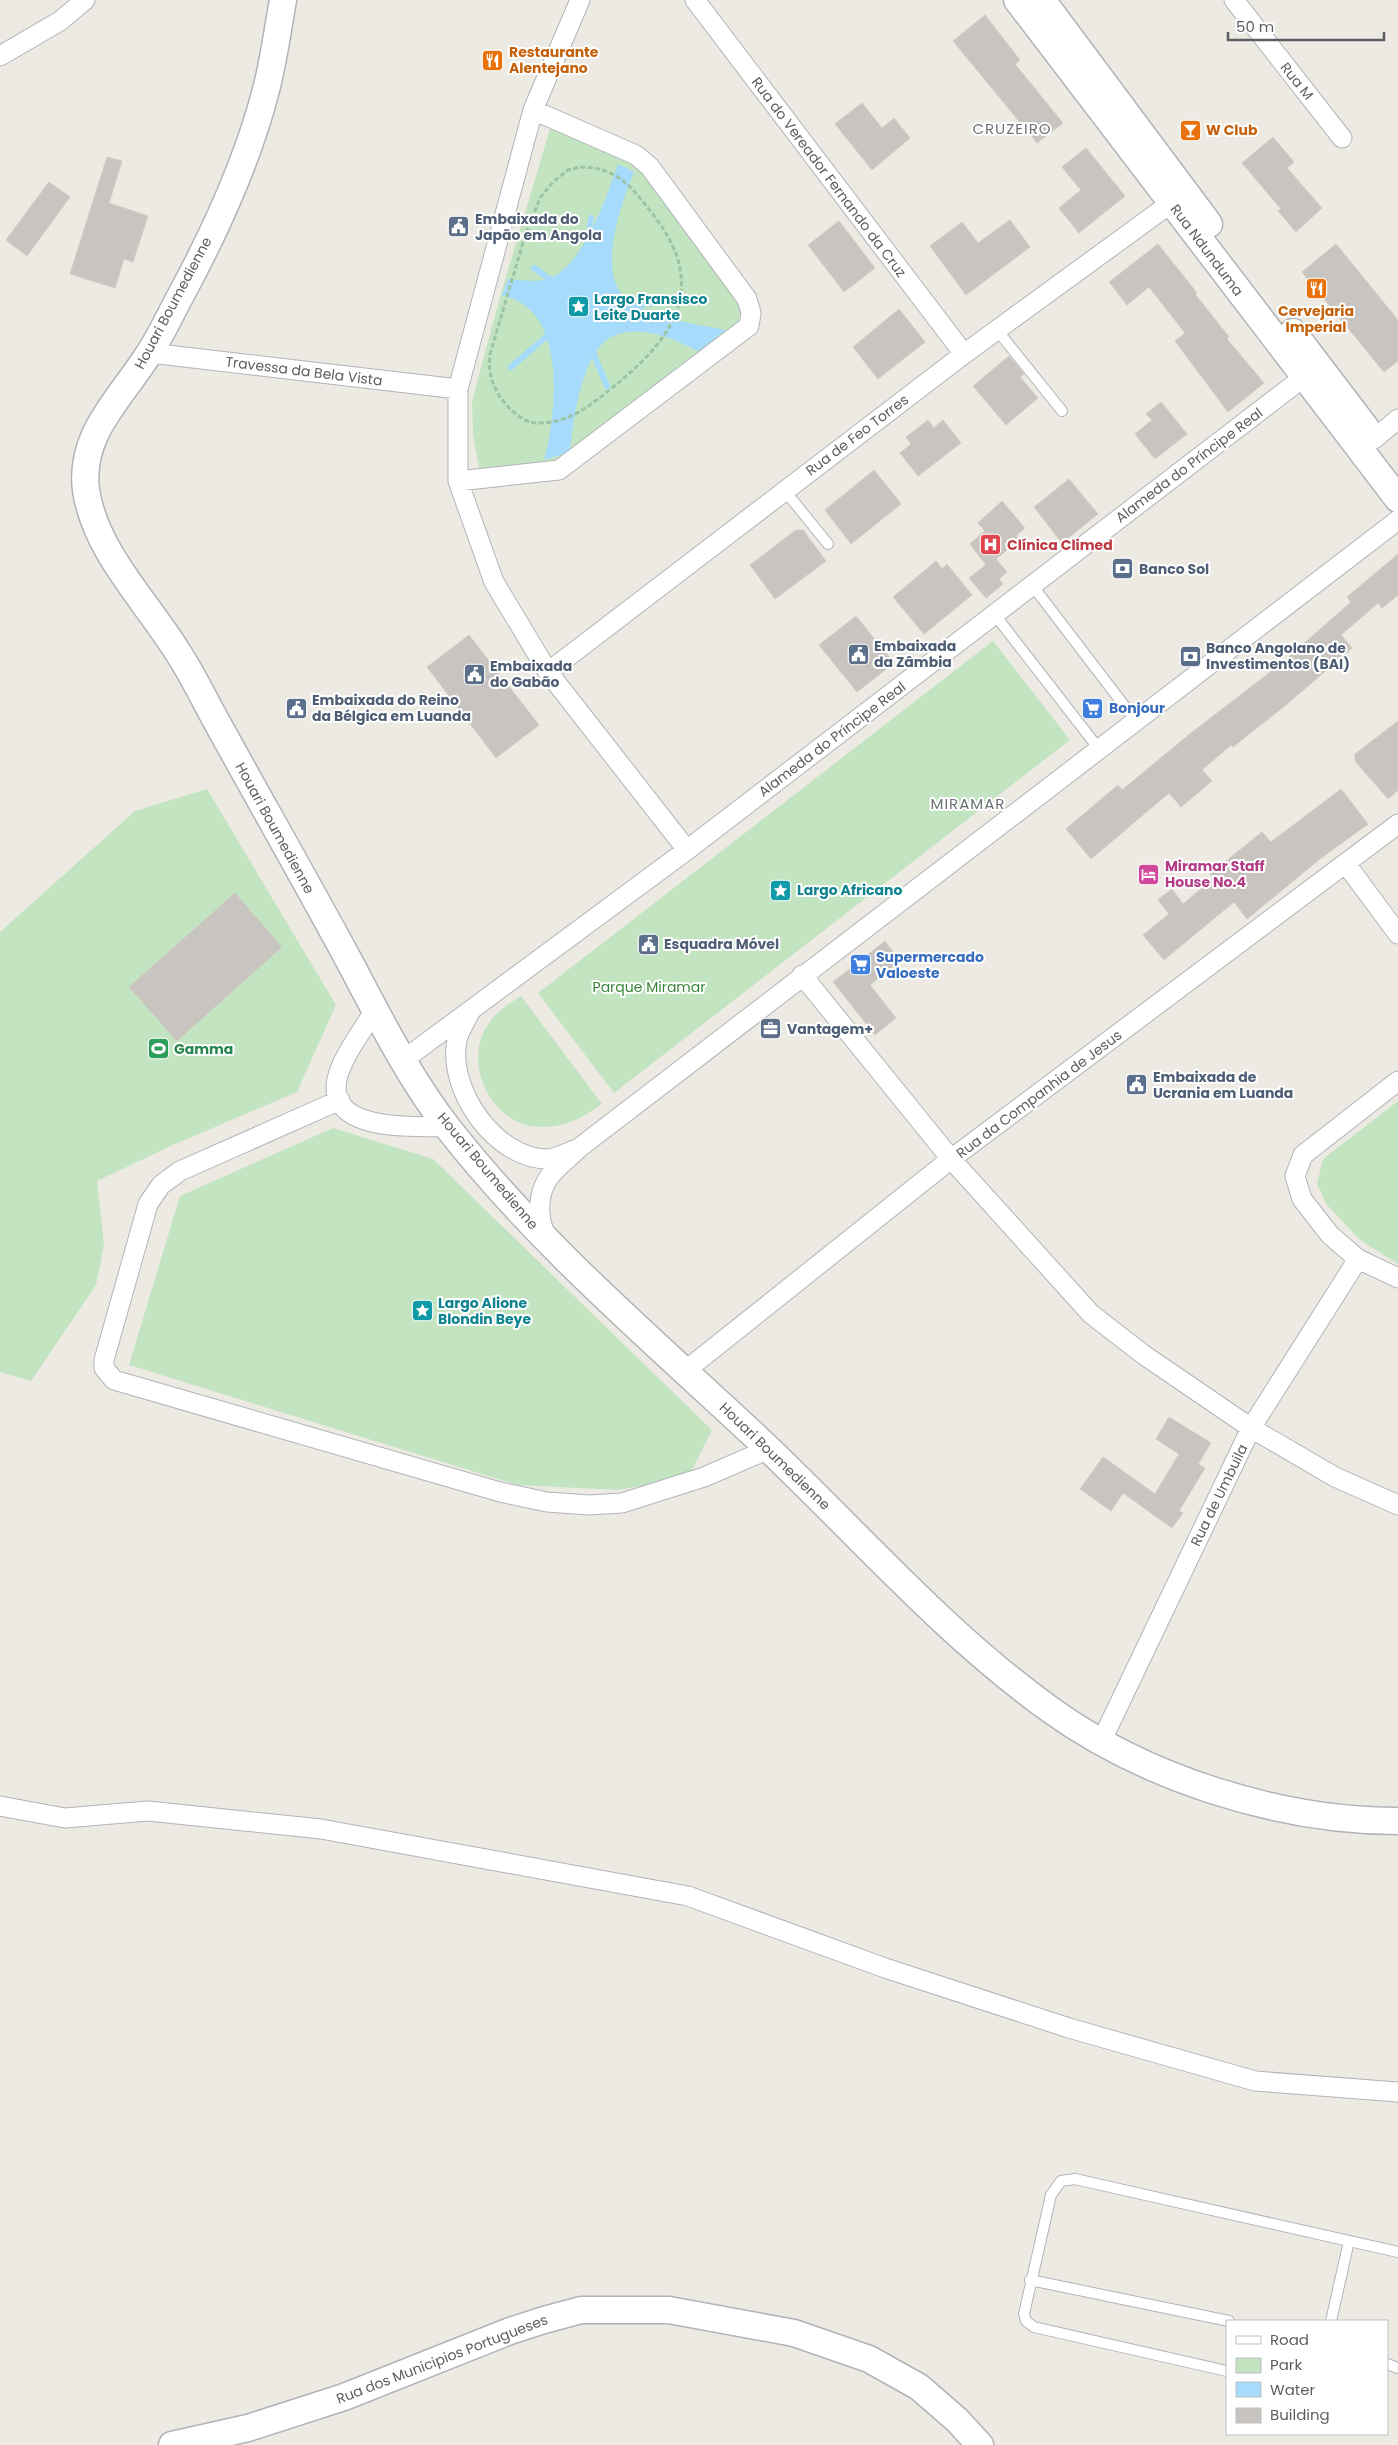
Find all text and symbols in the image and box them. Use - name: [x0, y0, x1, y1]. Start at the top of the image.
- scale bar: [1228, 10, 1384, 42]
- text: 50 m: [1236, 16, 1274, 37]
- place label: Restaurante Alentejano: [509, 42, 599, 78]
- restaurant icon: Restaurante Alentejano: [481, 48, 505, 72]
- street label: Rua M: [1276, 58, 1318, 104]
- street label: Rua do Vereador Fernando da Cruz: [747, 73, 911, 281]
- district label: CRUZEIRO: [972, 118, 1052, 139]
- bar icon: W Club: [1178, 118, 1202, 142]
- place label: W Club: [1206, 120, 1258, 140]
- street label: Rua Ndunduma: [1166, 200, 1248, 300]
- place label: Embaixada do Japão em Angola: [475, 209, 602, 245]
- public building icon: Embaixada do Japão em Angola: [447, 215, 471, 239]
- street label: Houari Boumedienne: [130, 233, 217, 373]
- restaurant icon: Cervejaria Imperial: [1304, 276, 1328, 300]
- place label: Largo Fransisco Leite Duarte: [594, 289, 707, 325]
- place icon: Largo Fransisco Leite Duarte: [566, 295, 590, 319]
- place label: Cervejaria Imperial: [1278, 301, 1354, 337]
- street label: Travessa da Bela Vista: [224, 351, 384, 391]
- street label: Rua de Feo Torres: [801, 390, 913, 480]
- street label: Alameda do Príncipe Real: [1111, 403, 1267, 527]
- hospital icon: Clínica Climed: [979, 533, 1003, 557]
- place label: Clínica Climed: [1007, 535, 1113, 555]
- bank icon: Banco Sol: [1111, 557, 1135, 581]
- place label: Banco Sol: [1139, 559, 1209, 579]
- place label: Embaixada da Zâmbia: [874, 636, 956, 672]
- place label: Banco Angolano de Investimentos (BAI): [1206, 638, 1350, 674]
- public building icon: Embaixada da Zâmbia: [846, 642, 870, 666]
- bank icon: Banco Angolano de Investimentos (BAI): [1178, 644, 1202, 668]
- place label: Embaixada do Gabão: [490, 656, 572, 692]
- public building icon: Embaixada do Gabão: [462, 662, 486, 686]
- street label: Alameda do Príncipe Real: [754, 677, 910, 801]
- place label: Embaixada do Reino da Bélgica em Luanda: [312, 690, 471, 726]
- public building icon: Embaixada do Reino da Bélgica em Luanda: [284, 696, 308, 720]
- supermarket icon: Bonjour: [1081, 696, 1105, 720]
- place label: Bonjour: [1109, 698, 1165, 718]
- street label: Houari Boumedienne: [231, 759, 320, 898]
- district label: MIRAMAR: [931, 793, 1005, 814]
- place label: Miramar Staff House No.4: [1165, 856, 1265, 892]
- hotel icon: Miramar Staff House No.4: [1137, 862, 1161, 886]
- place icon: Largo Africano: [769, 878, 793, 902]
- place label: Largo Africano: [797, 880, 902, 900]
- public building icon: Esquadra Móvel: [636, 932, 660, 956]
- place label: Esquadra Móvel: [664, 934, 779, 954]
- place label: Supermercado Valoeste: [876, 947, 984, 983]
- supermarket icon: Supermercado Valoeste: [848, 953, 872, 977]
- park label: Parque Miramar: [593, 977, 705, 997]
- office icon: Vantagem+: [759, 1017, 783, 1041]
- place label: Vantagem+: [787, 1019, 873, 1039]
- street label: Rua da Companhia de Jesus: [952, 1025, 1126, 1163]
- sports icon: Gamma: [146, 1037, 170, 1061]
- place label: Gamma: [174, 1039, 233, 1059]
- place label: Embaixada de Ucrania em Luanda: [1153, 1067, 1293, 1103]
- public building icon: Embaixada de Ucrania em Luanda: [1125, 1073, 1149, 1097]
- street label: Houari Boumedienne: [433, 1108, 543, 1234]
- place label: Largo Alione Blondin Beye: [438, 1293, 531, 1329]
- place icon: Largo Alione Blondin Beye: [410, 1299, 434, 1323]
- street label: Houari Boumedienne: [715, 1398, 835, 1515]
- street label: Rua de Umbuila: [1186, 1441, 1252, 1549]
- street label: Rua dos Municipios Portugueses: [333, 2309, 551, 2409]
- legend: [1226, 2320, 1388, 2435]
- text: Road: [1270, 2329, 1309, 2350]
- text: Park: [1270, 2354, 1302, 2375]
- text: Water: [1270, 2379, 1316, 2400]
- text: Building: [1270, 2404, 1330, 2425]

